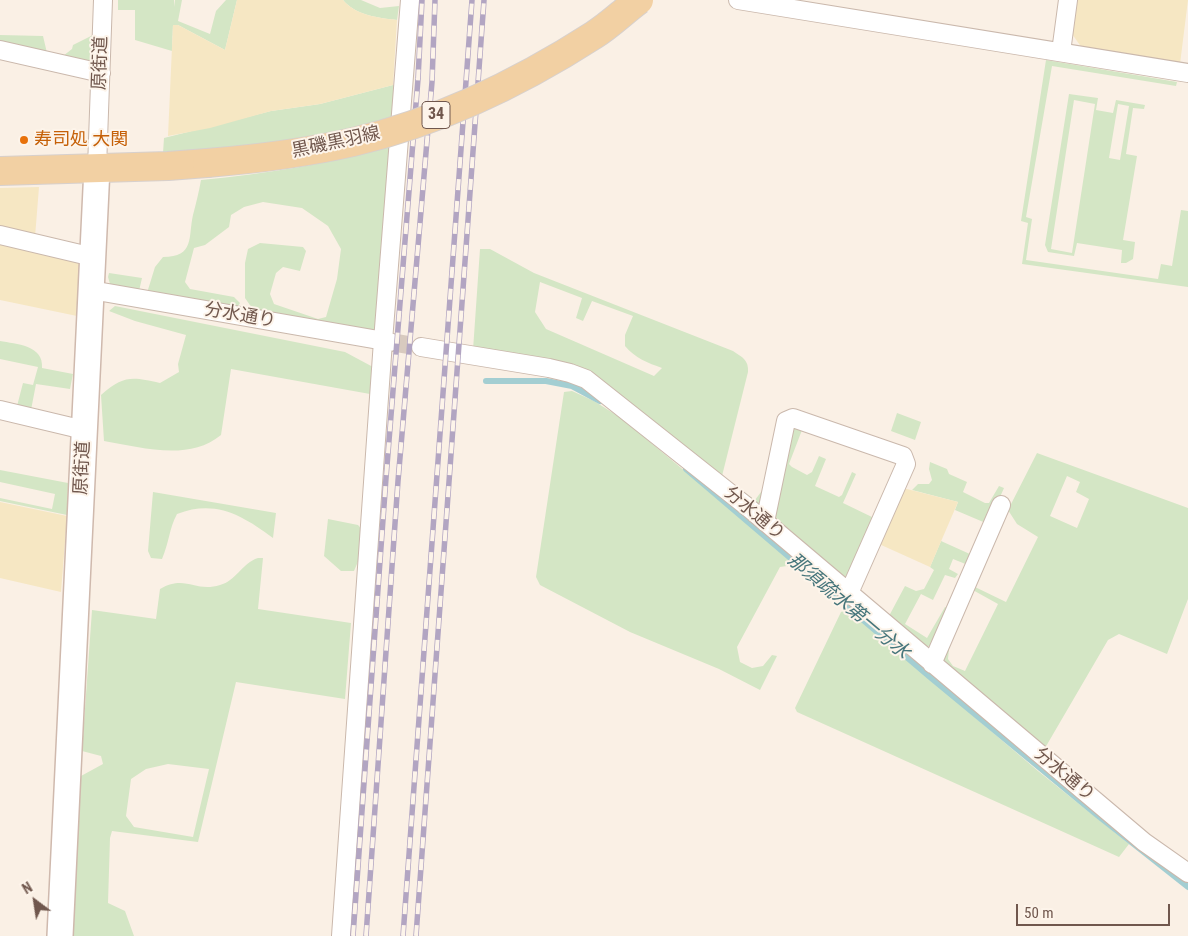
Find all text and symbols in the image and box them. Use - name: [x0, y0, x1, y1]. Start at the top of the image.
- street label: 原街道: [89, 36, 113, 90]
- road number: 34: [422, 102, 450, 128]
- street label: 黒磯黒羽線: [290, 123, 382, 163]
- place label: 寿司処 大関: [34, 129, 128, 151]
- marker: 寿司処 大関: [18, 134, 30, 146]
- street label: 分水通り: [203, 299, 277, 333]
- street label: 原街道: [71, 440, 95, 496]
- street label: 分水通り: [719, 483, 789, 545]
- water label: 那須疏水第一分水: [782, 549, 914, 665]
- street label: 分水通り: [1029, 744, 1099, 806]
- north arrow: [10, 876, 60, 926]
- text: N: [19, 879, 35, 897]
- scale bar: [1018, 894, 1172, 926]
- text: 50 m: [1024, 904, 1054, 922]

